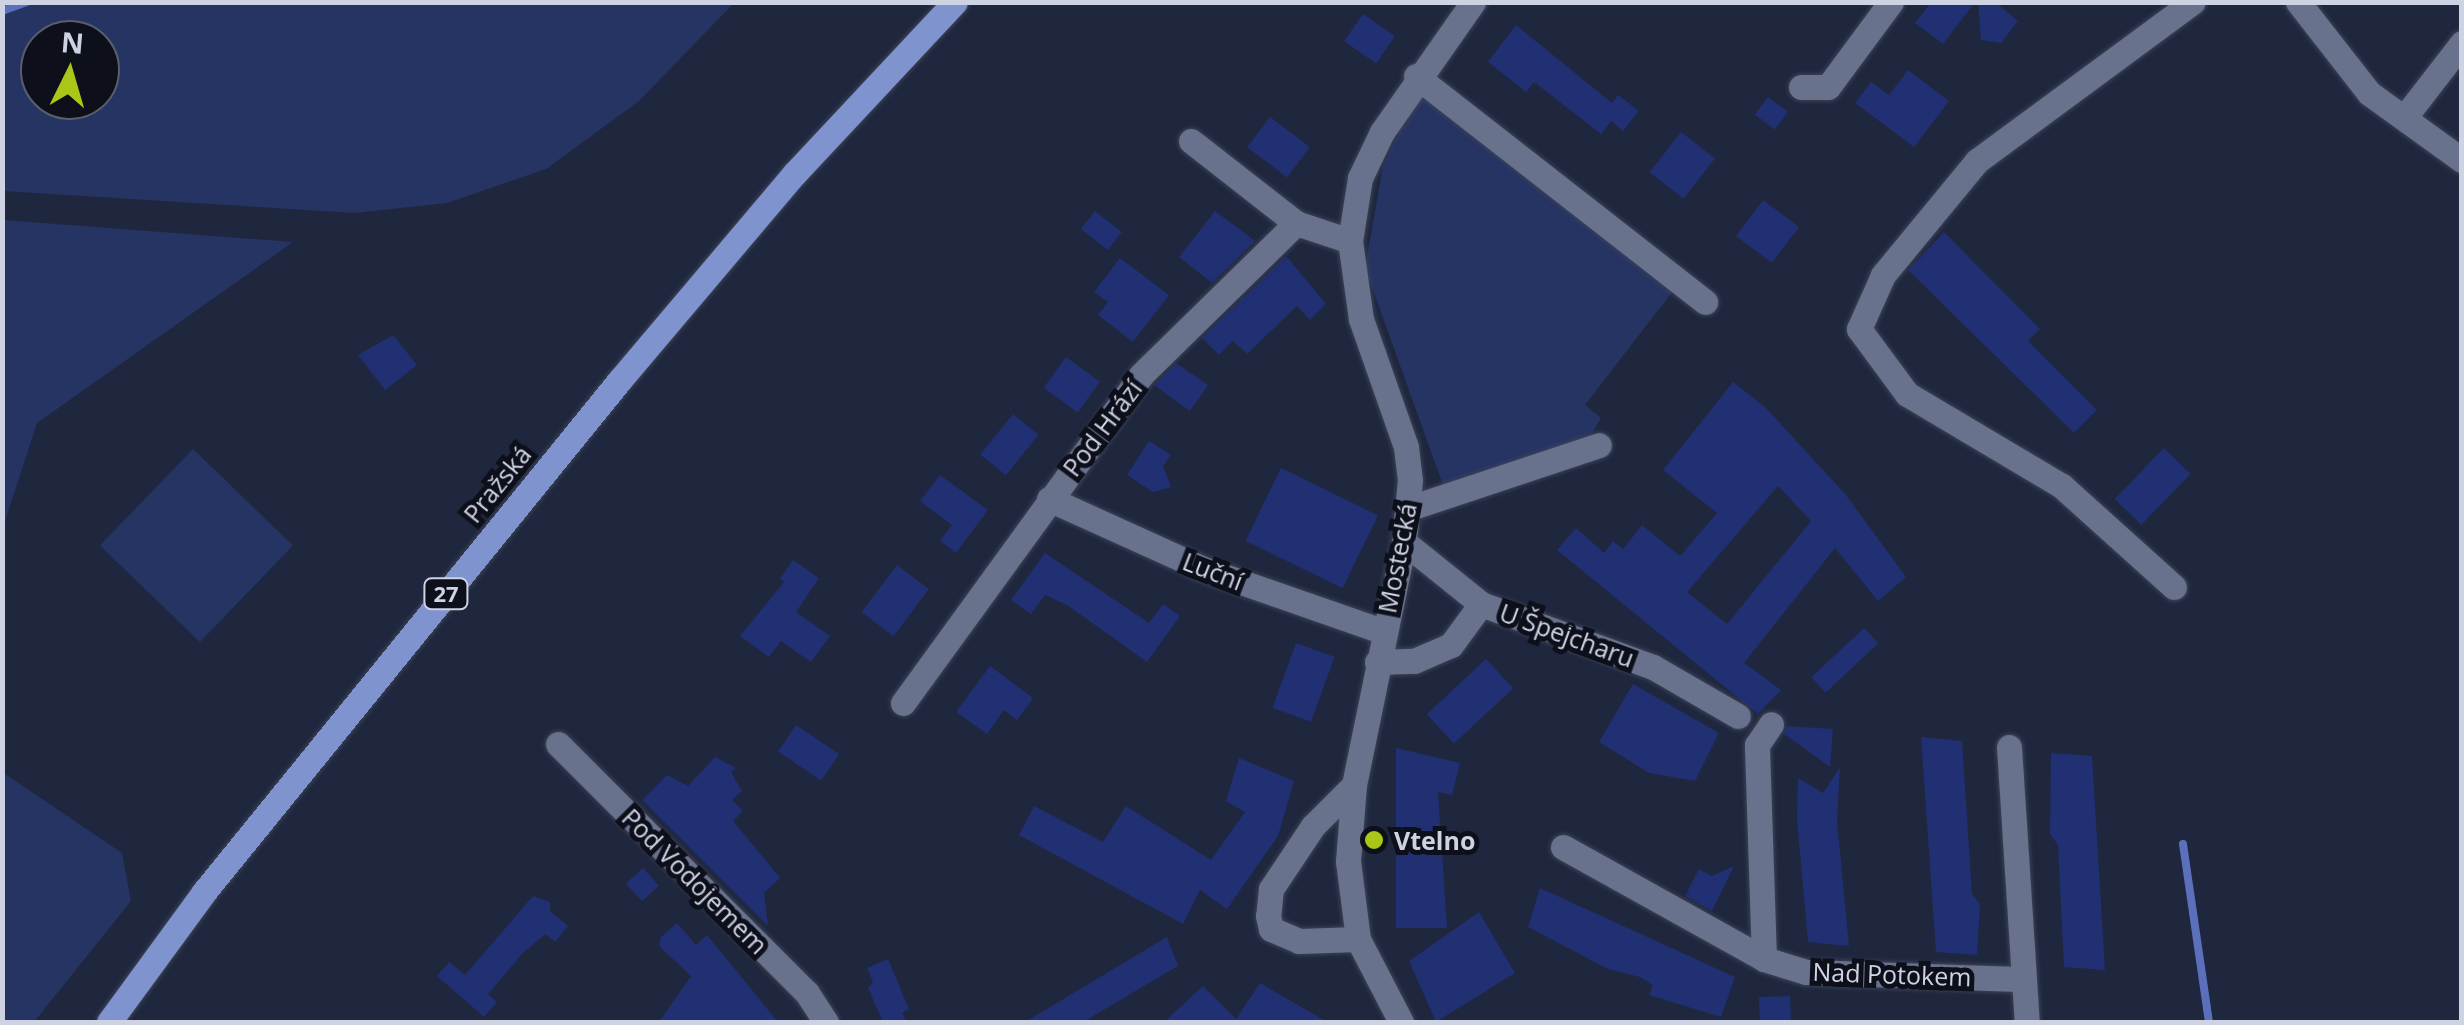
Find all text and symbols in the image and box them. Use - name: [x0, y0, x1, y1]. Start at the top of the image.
- north arrow: [20, 20, 120, 120]
- text: N: [59, 22, 85, 62]
- street label: Pod Hrází: [1056, 374, 1148, 482]
- street label: Pražská: [457, 440, 537, 528]
- street label: Mostecká: [1372, 500, 1422, 616]
- street label: Luční: [1179, 546, 1247, 596]
- road number: 27: [421, 577, 471, 611]
- street label: U Špejcharu: [1496, 597, 1638, 673]
- street label: Pod Vodojemem: [616, 802, 774, 960]
- place label: Vtelno: [1394, 825, 1475, 855]
- marker: Vtelno: [1363, 829, 1385, 851]
- street label: Nad Potokem: [1812, 956, 1972, 992]

